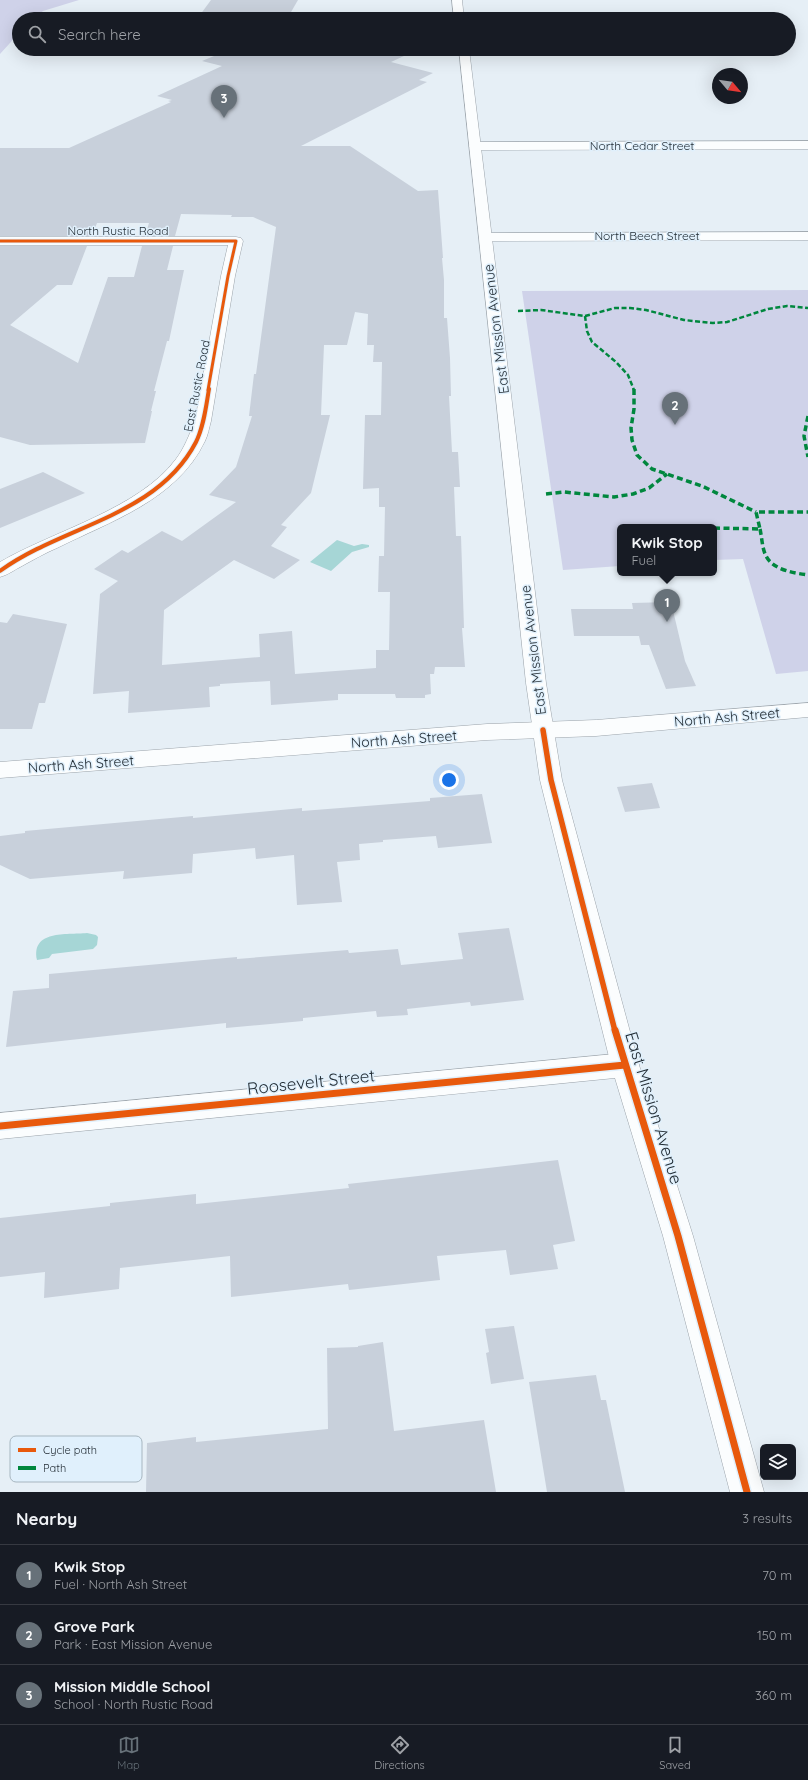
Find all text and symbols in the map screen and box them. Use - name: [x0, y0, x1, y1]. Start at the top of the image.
- search box: [12, 12, 796, 56]
- icon: search: [26, 23, 48, 45]
- text: Search here: [58, 25, 141, 44]
- north arrow: [712, 68, 748, 104]
- pin: 3: [211, 85, 237, 118]
- street label: North Cedar Street: [590, 138, 694, 153]
- street label: North Rustic Road: [67, 223, 169, 238]
- street label: North Beech Street: [594, 228, 700, 243]
- street label: East Mission Avenue: [479, 263, 513, 395]
- street label: East Rustic Road: [180, 339, 213, 433]
- pin: 2: [662, 392, 688, 425]
- popup: [617, 524, 717, 576]
- text: Kwik Stop: [631, 533, 703, 552]
- text: Fuel: [631, 552, 656, 568]
- street label: East Mission Avenue: [516, 584, 550, 716]
- pin: 1: [654, 589, 680, 622]
- street label: North Ash Street: [673, 703, 781, 731]
- street label: North Ash Street: [350, 726, 458, 752]
- street label: North Ash Street: [27, 751, 135, 777]
- your location: [439, 770, 459, 790]
- street label: East Mission Avenue: [621, 1029, 688, 1187]
- street label: Roosevelt Street: [246, 1064, 376, 1099]
- legend: [10, 1436, 142, 1482]
- text: Cycle path: [43, 1443, 97, 1457]
- map controls: [760, 1444, 796, 1480]
- button: layers: [760, 1444, 796, 1480]
- text: Path: [43, 1461, 66, 1475]
- text: Nearby: [16, 1508, 77, 1529]
- text: 3 results: [742, 1510, 792, 1526]
- text: Kwik Stop: [54, 1557, 125, 1576]
- text: 1: [26, 1567, 32, 1583]
- text: 70 m: [762, 1567, 792, 1583]
- text: Fuel · North Ash Street: [54, 1576, 187, 1592]
- text: Grove Park: [54, 1617, 135, 1636]
- text: 2: [25, 1627, 33, 1643]
- text: 150 m: [757, 1627, 792, 1643]
- text: Park · East Mission Avenue: [54, 1636, 212, 1652]
- text: Mission Middle School: [54, 1677, 210, 1696]
- text: 3: [26, 1687, 32, 1703]
- text: 360 m: [755, 1687, 792, 1703]
- text: School · North Rustic Road: [54, 1696, 213, 1712]
- tab: Map: [117, 1734, 140, 1772]
- tab: Directions: [374, 1734, 425, 1772]
- tab: Saved: [659, 1734, 691, 1772]

